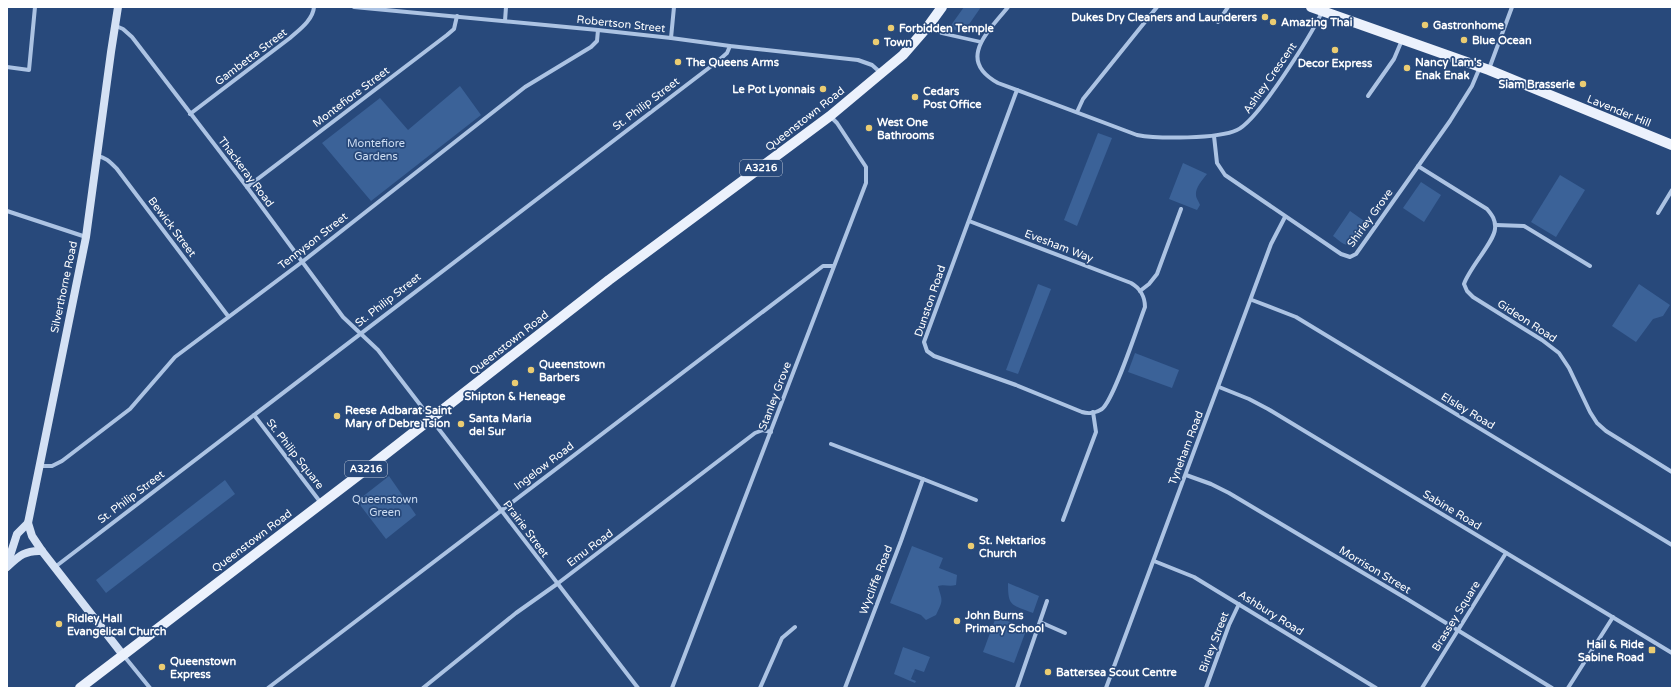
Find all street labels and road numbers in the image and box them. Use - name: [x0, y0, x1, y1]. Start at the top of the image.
- street label: Robertson Street: [576, 13, 666, 35]
- street label: Gambetta Street: [212, 26, 290, 88]
- street label: Ashley Crescent: [1241, 40, 1299, 116]
- street label: Montefiore Street: [310, 64, 392, 130]
- street label: St. Philip Street: [610, 75, 682, 133]
- street label: Queenstown Road: [763, 84, 847, 154]
- street label: Lavender Hill: [1585, 92, 1653, 130]
- street label: Thackeray Road: [215, 134, 277, 210]
- road number: A3216: [740, 160, 782, 176]
- street label: Shirley Grove: [1344, 186, 1396, 250]
- street label: Bewick Street: [145, 195, 199, 259]
- street label: Tennyson Street: [276, 210, 350, 272]
- street label: Evesham Way: [1023, 227, 1095, 265]
- street label: Silverthorne Road: [48, 240, 80, 334]
- street label: Dunston Road: [912, 263, 948, 338]
- street label: St. Philip Street: [353, 270, 423, 330]
- street label: Gideon Road: [1495, 297, 1559, 345]
- street label: Queenstown Road: [467, 308, 551, 378]
- street label: Stanley Grove: [756, 360, 794, 432]
- street label: Elsley Road: [1439, 390, 1497, 432]
- street label: Tyneham Road: [1166, 409, 1206, 487]
- street label: St. Philip Square: [264, 416, 326, 492]
- street label: Ingelow Road: [512, 439, 576, 493]
- road number: A3216: [345, 461, 387, 477]
- street label: St. Philip Street: [95, 468, 167, 526]
- street label: Sabine Road: [1420, 487, 1484, 533]
- street label: Prairie Street: [500, 498, 552, 560]
- street label: Queenstown Road: [210, 507, 295, 575]
- street label: Emu Road: [564, 526, 616, 570]
- street label: Wycliffe Road: [857, 543, 895, 616]
- street label: Morrison Street: [1337, 543, 1413, 597]
- street label: Brassey Square: [1429, 579, 1483, 653]
- street label: Ashbury Road: [1236, 588, 1306, 638]
- street label: Birley Street: [1197, 610, 1231, 674]

